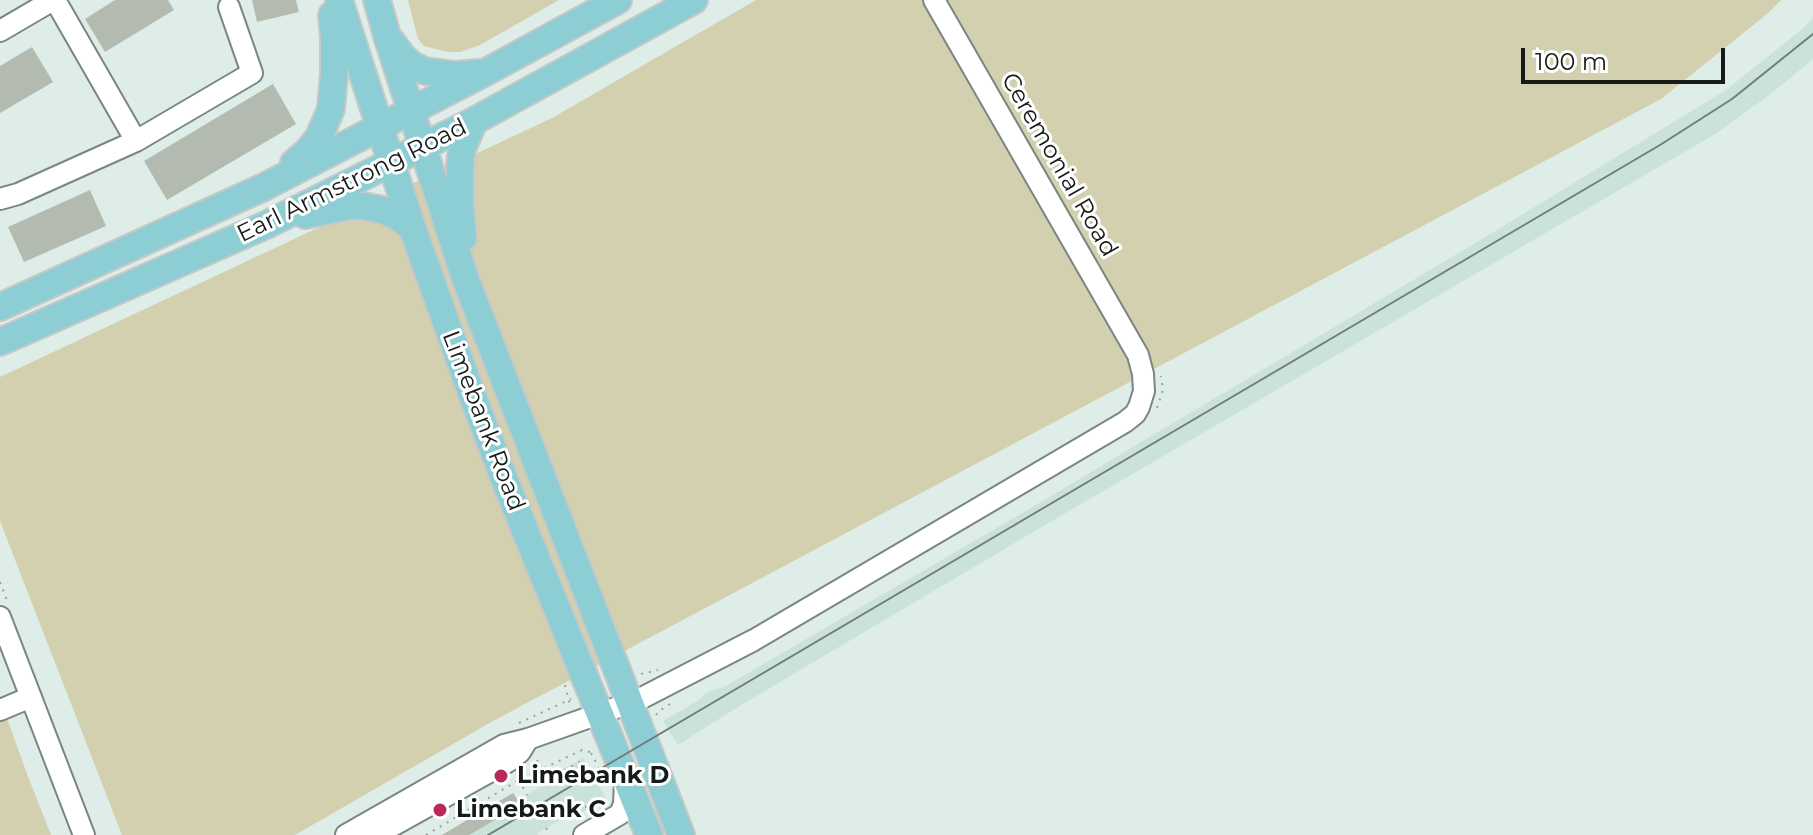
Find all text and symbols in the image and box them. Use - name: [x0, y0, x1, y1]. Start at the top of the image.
- scale bar: [1525, 32, 1729, 82]
- text: 100 m: [1535, 47, 1607, 76]
- street label: Ceremonial Road: [995, 68, 1123, 262]
- street label: Earl Armstrong Road: [233, 113, 471, 249]
- street label: Limebank Road: [435, 327, 531, 515]
- place label: Limebank D: [517, 762, 669, 790]
- marker: Limebank D: [492, 767, 510, 785]
- place label: Limebank C: [456, 796, 606, 824]
- marker: Limebank C: [431, 801, 449, 819]

